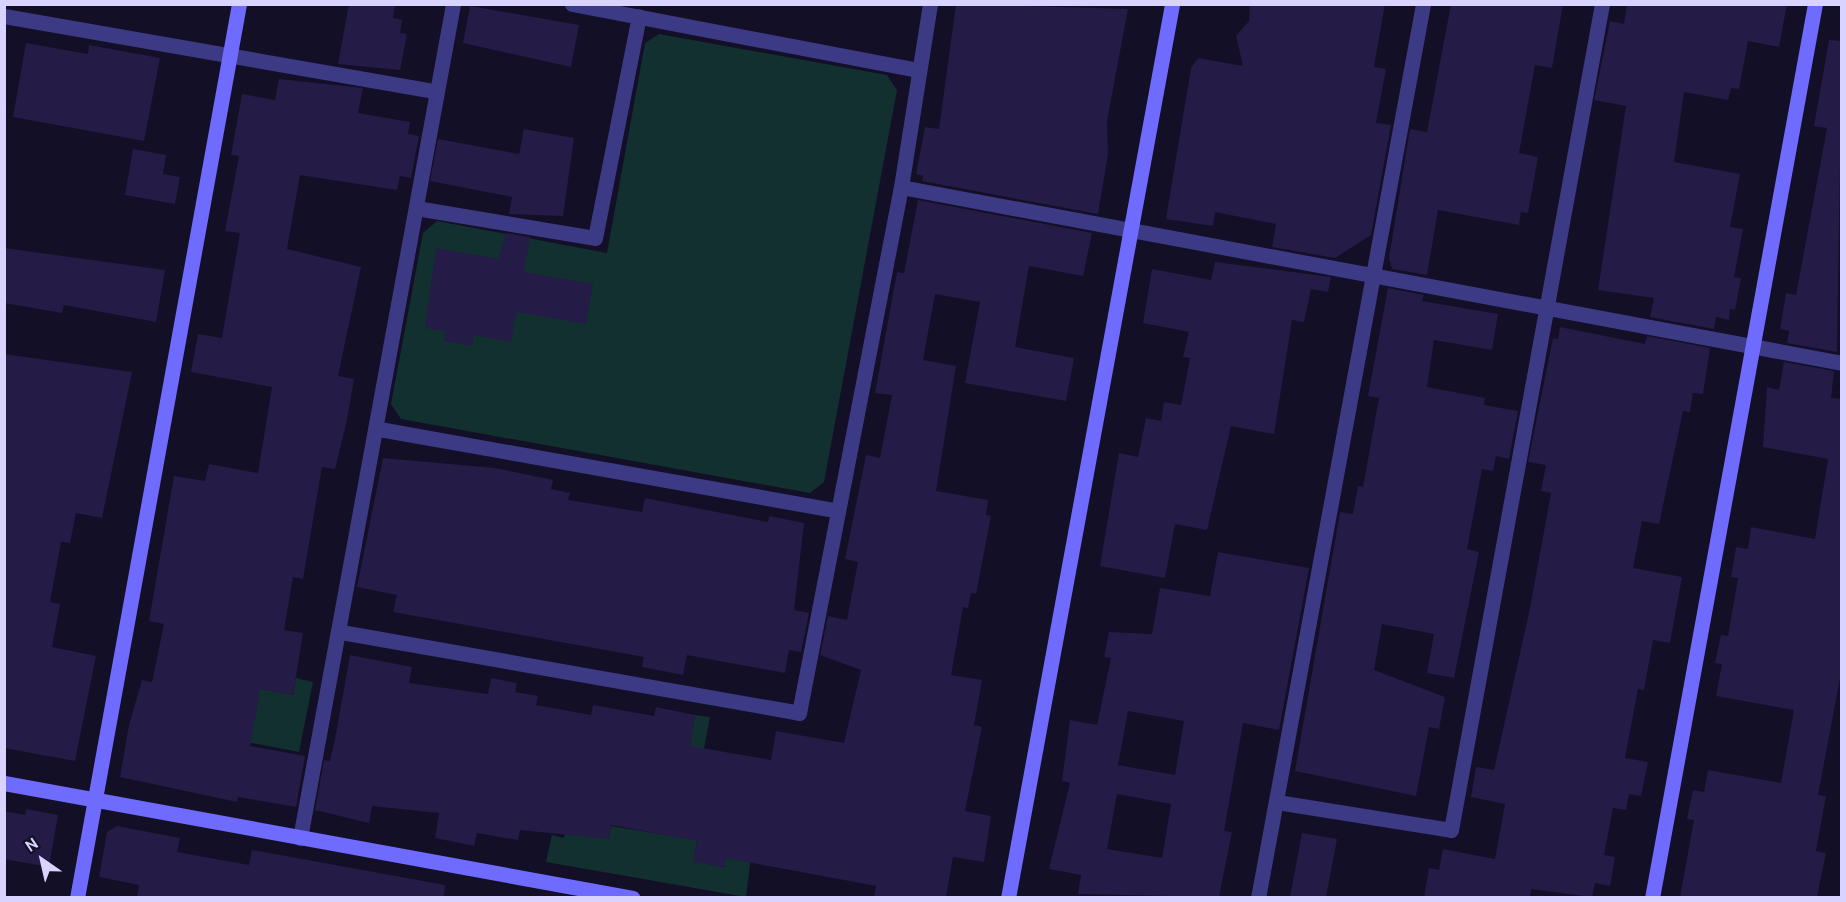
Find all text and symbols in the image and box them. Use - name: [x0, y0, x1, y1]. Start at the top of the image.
- north arrow: [12, 830, 72, 890]
- text: N: [22, 834, 42, 856]

